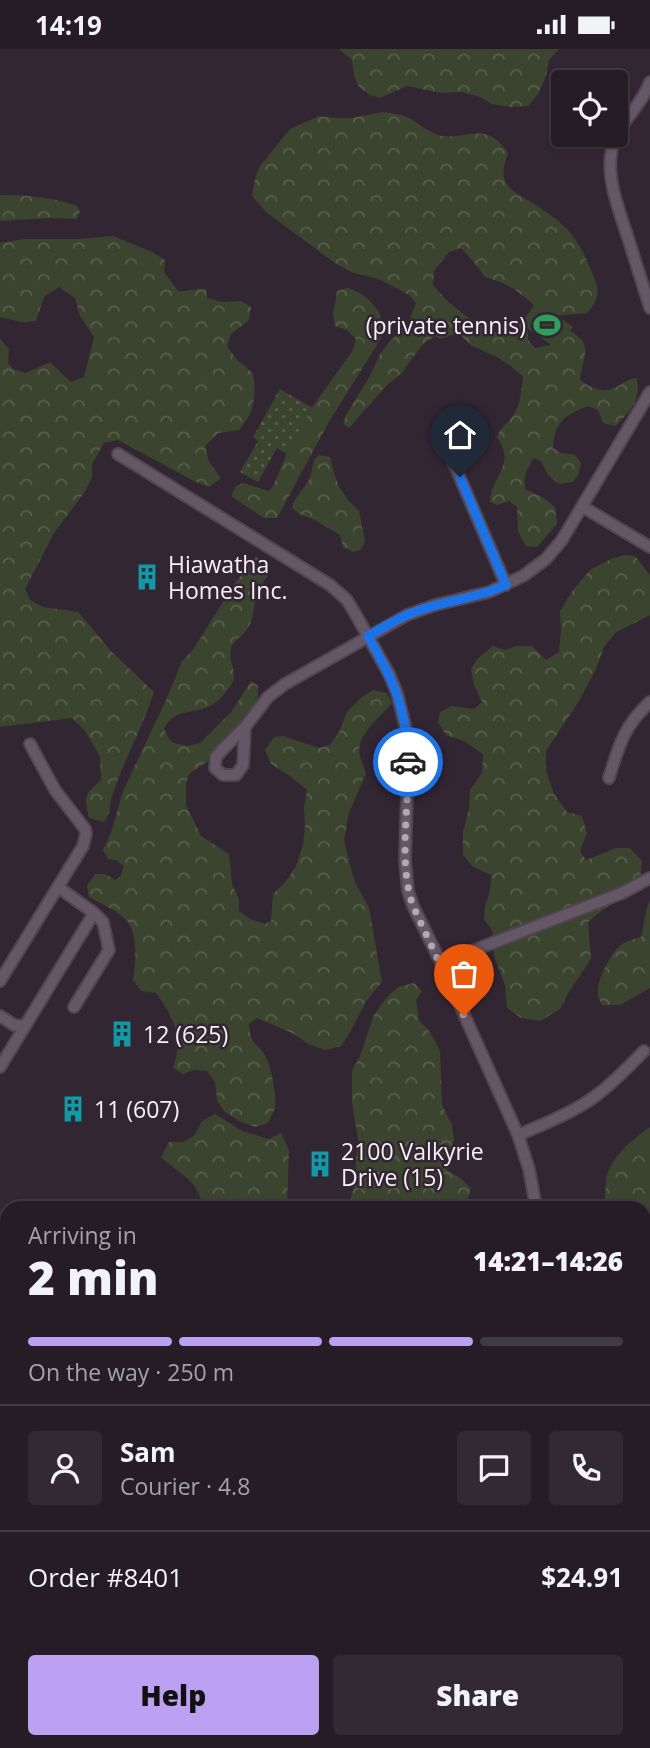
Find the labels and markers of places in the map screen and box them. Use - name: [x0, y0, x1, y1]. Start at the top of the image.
- place label: (private tennis): [366, 309, 526, 341]
- sports icon: (private tennis): [532, 310, 562, 340]
- pin: [430, 405, 490, 477]
- place label: Hiawatha Homes Inc.: [168, 548, 288, 606]
- building icon: Hiawatha Homes Inc.: [132, 562, 162, 592]
- pin: [434, 944, 494, 1016]
- place label: 12 (625): [143, 1018, 228, 1050]
- building icon: 12 (625): [107, 1019, 137, 1049]
- place label: 11 (607): [94, 1093, 179, 1125]
- building icon: 11 (607): [58, 1094, 88, 1124]
- place label: 2100 Valkyrie Drive (15): [341, 1135, 484, 1193]
- building icon: 2100 Valkyrie Drive (15): [305, 1149, 335, 1179]

